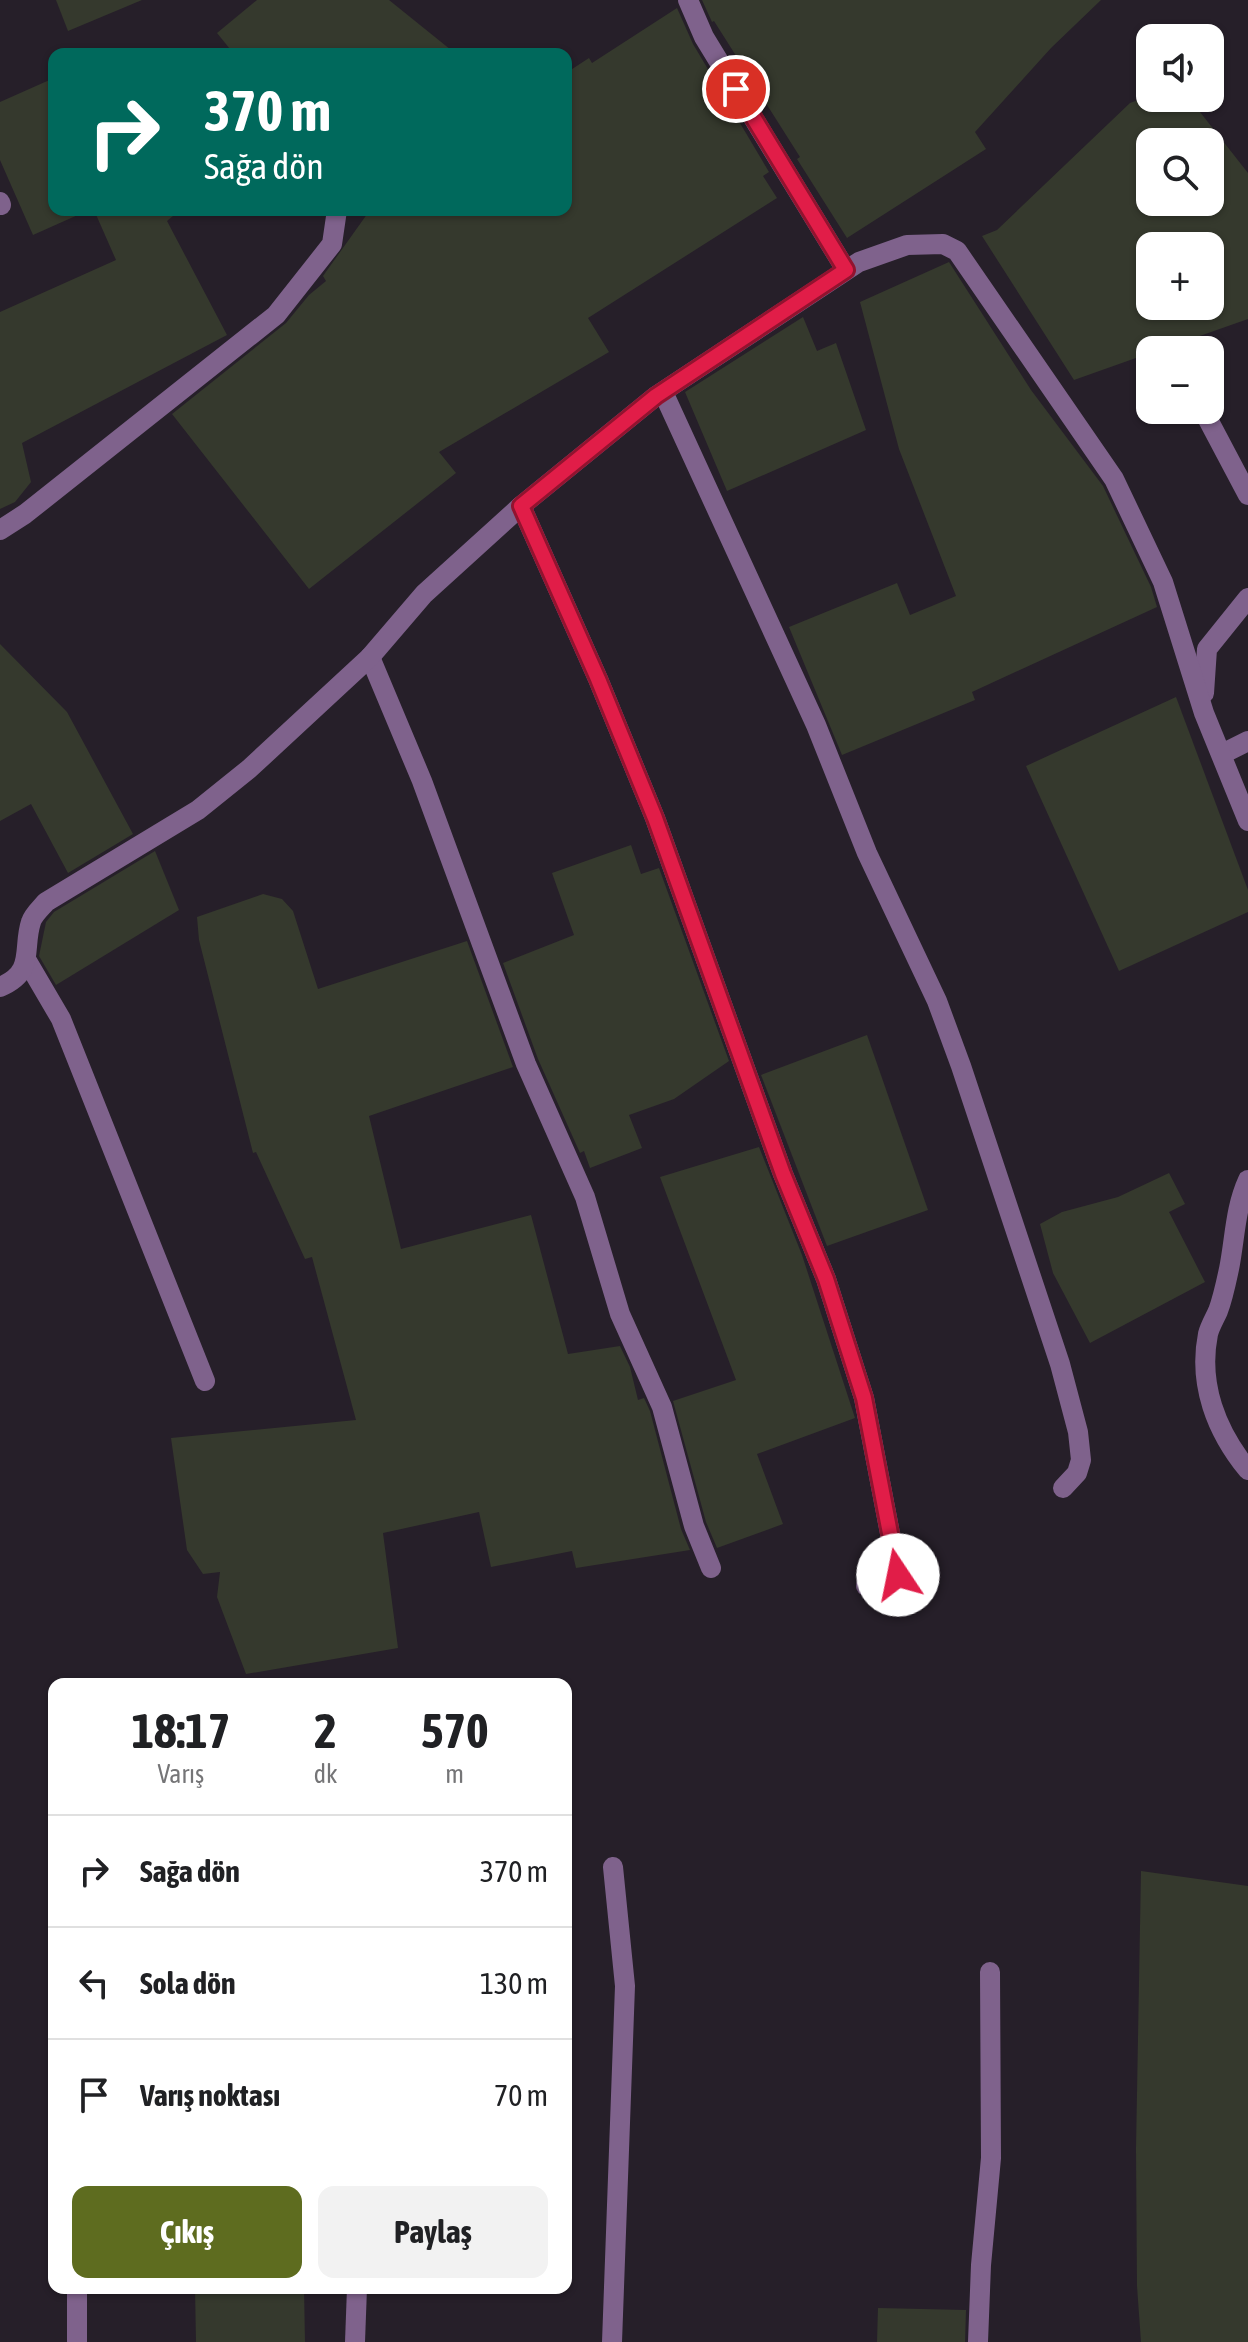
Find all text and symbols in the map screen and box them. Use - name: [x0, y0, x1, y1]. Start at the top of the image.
- map controls: [1136, 24, 1224, 424]
- button: sound: [1136, 24, 1224, 112]
- pin: [702, 55, 770, 123]
- icon: arrive: [714, 67, 758, 111]
- text: 370 m: [204, 79, 331, 143]
- icon: right: [72, 80, 176, 184]
- button: search: [1136, 128, 1224, 216]
- text: Sağa dön: [204, 145, 324, 187]
- button: +: [1136, 232, 1224, 320]
- button: −: [1136, 336, 1224, 424]
- position arrow: [856, 1533, 940, 1617]
- text: 18:17: [131, 1703, 230, 1758]
- text: 2: [314, 1703, 337, 1758]
- text: 570: [421, 1703, 489, 1758]
- text: Varış: [157, 1759, 204, 1789]
- text: dk: [314, 1759, 337, 1789]
- text: m: [445, 1759, 464, 1789]
- icon: right: [72, 1849, 116, 1893]
- text: Sağa dön: [140, 1854, 240, 1888]
- text: 370 m: [480, 1854, 548, 1888]
- icon: left: [72, 1961, 116, 2005]
- text: Sola dön: [140, 1966, 236, 2000]
- text: 130 m: [480, 1966, 548, 2000]
- icon: arrive: [72, 2073, 116, 2117]
- text: Varış noktası: [140, 2078, 280, 2112]
- text: 70 m: [494, 2078, 548, 2112]
- button: Çıkış: [72, 2186, 302, 2278]
- button: Paylaş: [318, 2186, 548, 2278]

